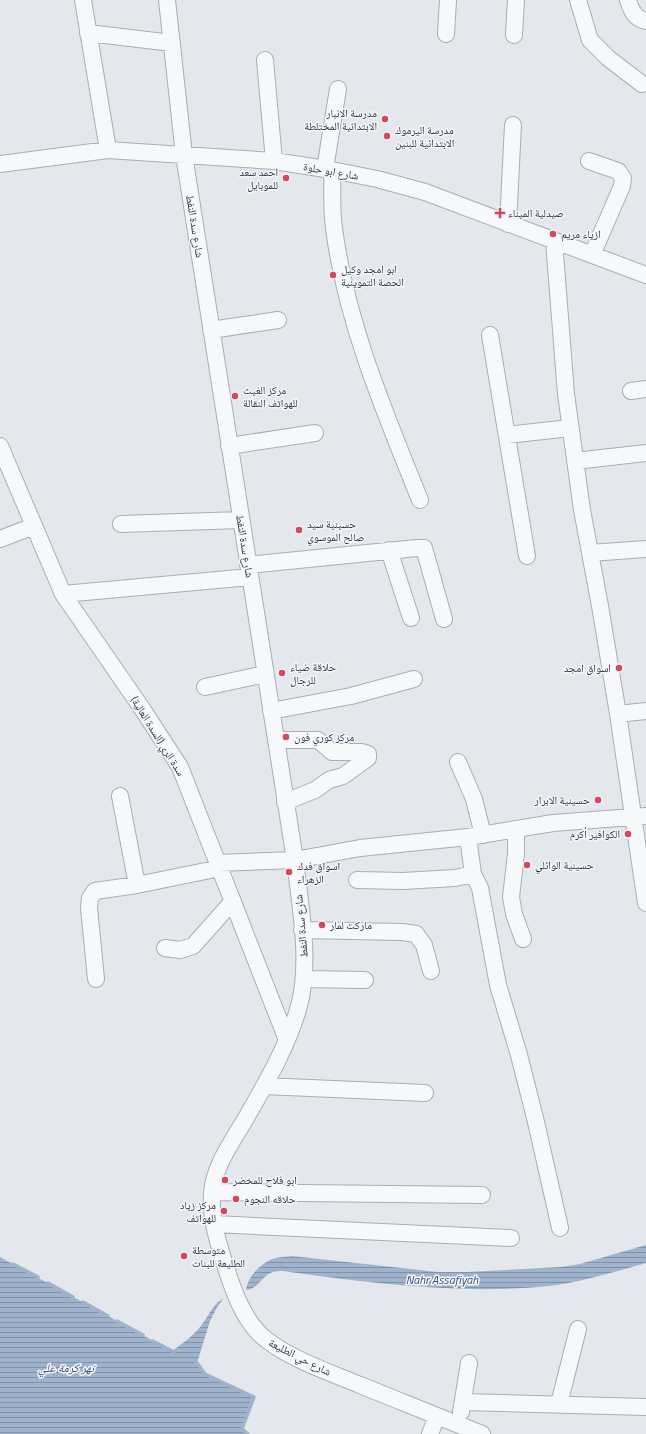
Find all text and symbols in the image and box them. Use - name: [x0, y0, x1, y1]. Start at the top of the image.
- place label: مدرسة الانبار الابتدائية المختلطة: [304, 105, 377, 134]
- marker: مدرسة الانبار الابتدائية المختلطة: [380, 114, 390, 124]
- place label: مدرسة اليرموك الابتدائية للبنين: [395, 122, 454, 151]
- marker: مدرسة اليرموك الابتدائية للبنين: [382, 131, 392, 141]
- street label: شارع ابو حلوة: [302, 158, 360, 184]
- place label: احمد سعد للموبايل: [239, 164, 278, 193]
- marker: احمد سعد للموبايل: [281, 173, 291, 183]
- street label: شارع سدة النفط: [182, 193, 208, 259]
- place label: صيدلية الميناء: [508, 205, 564, 221]
- marker: صيدلية الميناء: [495, 208, 505, 218]
- place label: ازياء مريم: [561, 226, 601, 242]
- marker: ازياء مريم: [548, 229, 558, 239]
- place label: ابو امجد وكيل الحصة التموينية: [341, 261, 404, 290]
- marker: ابو امجد وكيل الحصة التموينية: [328, 270, 338, 280]
- place label: مركز الغيث للهواتف النقالة: [243, 382, 298, 411]
- marker: مركز الغيث للهواتف النقالة: [230, 391, 240, 401]
- street label: شارع سدة النفط: [232, 513, 258, 579]
- place label: حسينية سيد صالح الموسوي: [307, 516, 364, 546]
- marker: حسينية سيد صالح الموسوي: [294, 525, 304, 535]
- place label: حلاقة ضياء للرجال: [290, 659, 336, 688]
- place label: اسواق امجد: [564, 660, 611, 676]
- marker: اسواق امجد: [614, 663, 624, 673]
- marker: حلاقة ضياء للرجال: [277, 668, 287, 678]
- street label: سدة الري (السدة العالية): [126, 693, 189, 780]
- place label: مركز كوري فون: [294, 729, 354, 746]
- marker: مركز كوري فون: [281, 732, 291, 742]
- place label: حسينية الابرار: [534, 792, 590, 808]
- marker: حسينية الابرار: [593, 795, 603, 805]
- place label: الكوافير أكرم: [570, 826, 620, 842]
- marker: الكوافير أكرم: [623, 829, 633, 839]
- place label: حسينية الوائلي: [535, 857, 594, 874]
- place label: اسواق فدك الزهراء: [297, 858, 340, 887]
- marker: حسينية الوائلي: [522, 860, 532, 870]
- marker: اسواق فدك الزهراء: [284, 867, 294, 877]
- street label: شارع سدة النفط: [290, 894, 312, 958]
- place label: ماركت لمار: [329, 917, 372, 933]
- marker: ماركت لمار: [317, 920, 327, 930]
- place label: ابو فلاح للمخضر: [232, 1172, 297, 1188]
- marker: ابو فلاح للمخضر: [220, 1175, 230, 1185]
- place label: حلاقه النجوم: [244, 1191, 296, 1207]
- marker: حلاقه النجوم: [231, 1194, 241, 1204]
- place label: مركز زياد للهواتف: [180, 1197, 216, 1226]
- marker: مركز زياد للهواتف: [219, 1206, 229, 1216]
- place label: متوسطة الطليعة للبنات: [192, 1242, 245, 1271]
- marker: متوسطة الطليعة للبنات: [179, 1251, 189, 1261]
- water label: Nahr Assafiyah: [406, 1270, 479, 1289]
- street label: شارع حي الطليعة: [266, 1334, 334, 1380]
- water label: نهر كرمة علي: [38, 1358, 96, 1378]

